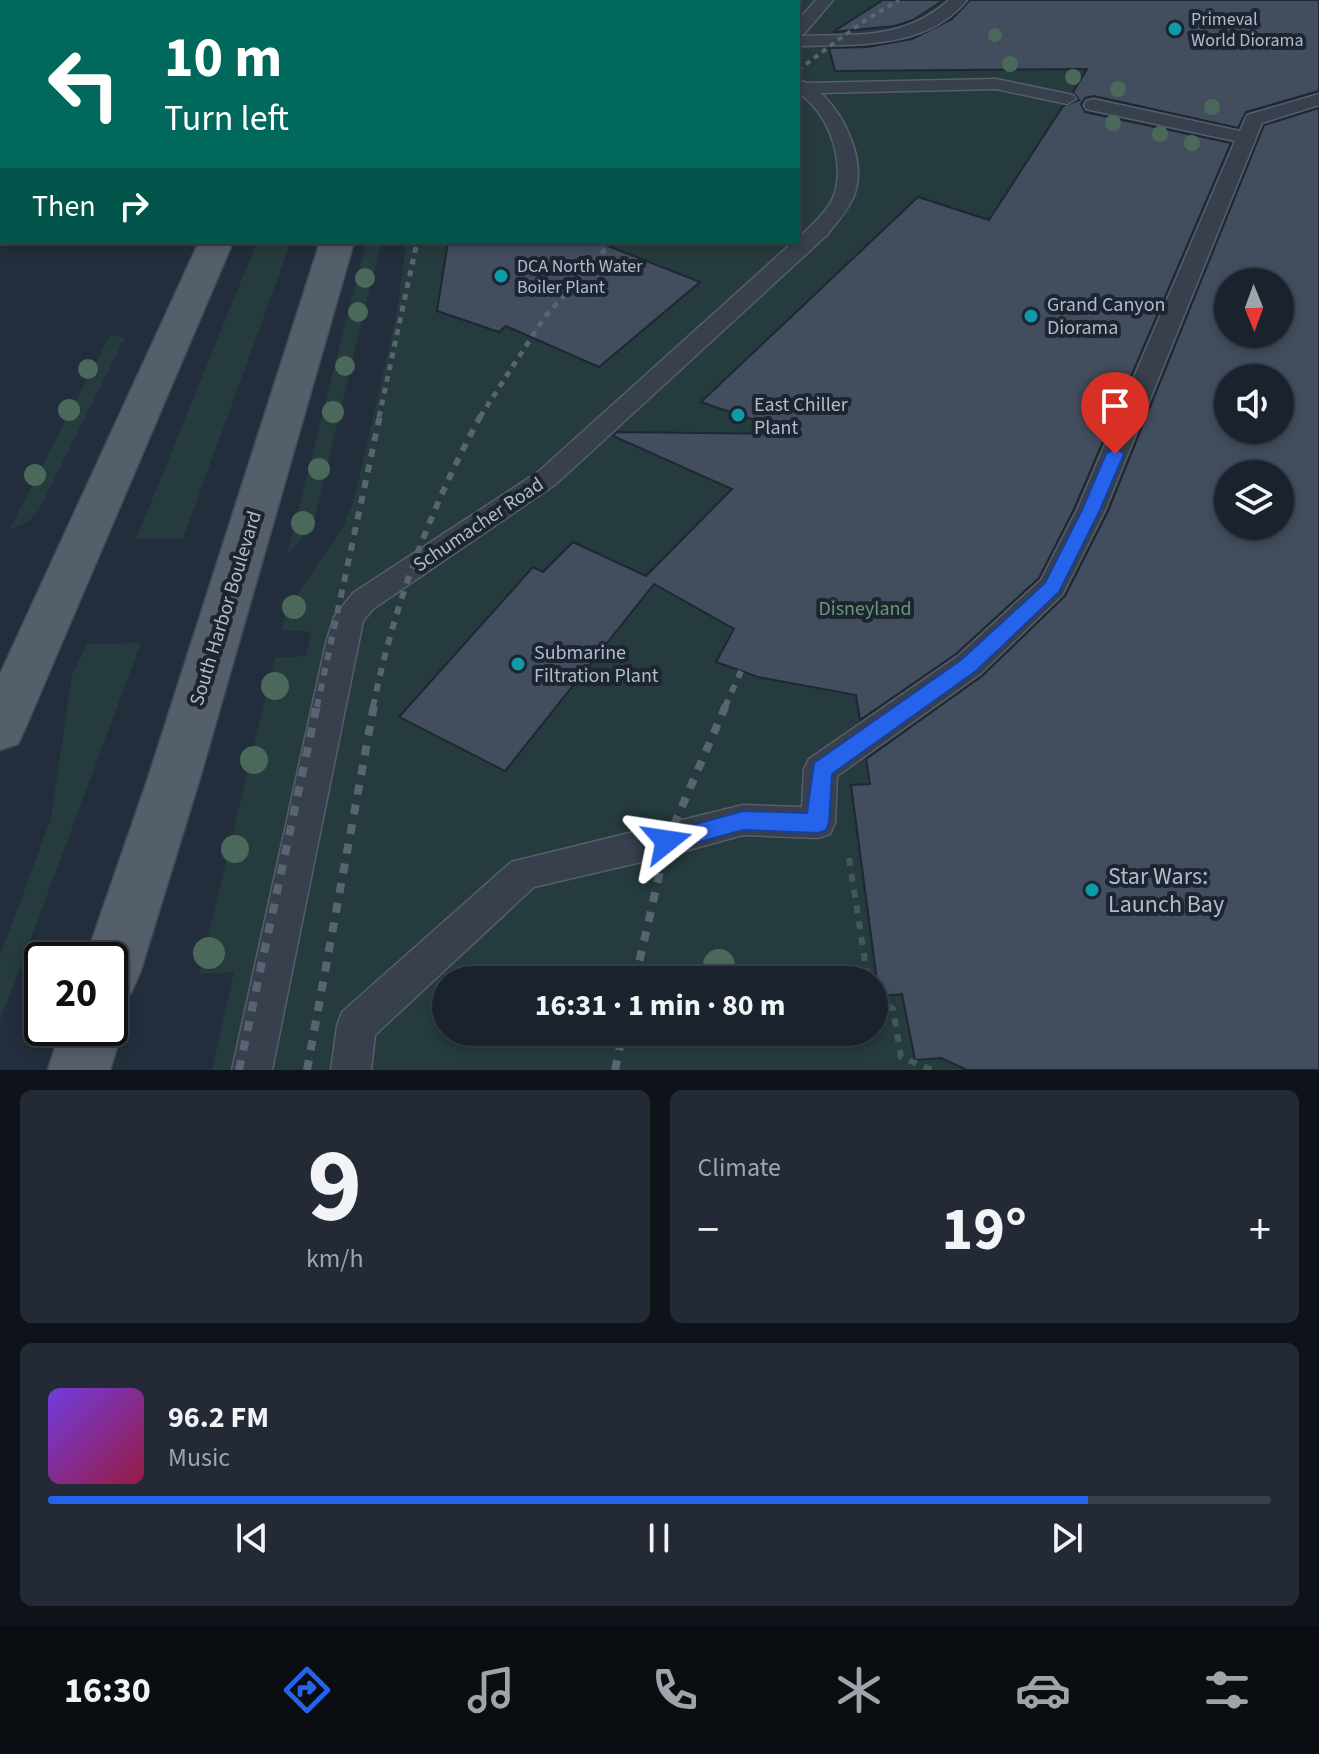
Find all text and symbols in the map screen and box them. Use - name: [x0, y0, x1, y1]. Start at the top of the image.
- place label: Primeval World Diorama: [1191, 7, 1303, 53]
- text: 10 m: [164, 19, 282, 98]
- marker: Primeval World Diorama: [1166, 20, 1184, 38]
- icon: left: [32, 32, 136, 136]
- text: Turn left: [164, 93, 289, 144]
- icon: right: [112, 184, 156, 228]
- text: Then: [32, 185, 96, 228]
- place label: DCA North Water Boiler Plant: [517, 254, 643, 300]
- marker: DCA North Water Boiler Plant: [492, 267, 510, 285]
- north arrow: [1214, 268, 1294, 348]
- map controls: [1214, 268, 1294, 540]
- place label: Grand Canyon Diorama: [1047, 291, 1165, 342]
- marker: Grand Canyon Diorama: [1022, 307, 1040, 325]
- button: sound: [1214, 364, 1294, 444]
- pin: [1081, 372, 1149, 454]
- icon: arrive: [1093, 384, 1137, 428]
- place label: East Chiller Plant: [754, 391, 848, 442]
- marker: East Chiller Plant: [729, 406, 747, 424]
- button: layers: [1214, 460, 1294, 540]
- street label: Schumacher Road: [408, 471, 549, 579]
- street label: South Harbor Boulevard: [183, 507, 269, 709]
- park label: Disneyland: [818, 595, 912, 623]
- place label: Submarine Filtration Plant: [534, 639, 659, 690]
- marker: Submarine Filtration Plant: [509, 655, 527, 673]
- position arrow: [625, 799, 709, 883]
- place label: Star Wars: Launch Bay: [1108, 859, 1224, 922]
- marker: Star Wars: Launch Bay: [1083, 881, 1101, 899]
- speed limit sign: 20: [24, 942, 128, 1046]
- text: 16:31 · 1 min · 80 m: [535, 984, 785, 1027]
- text: 9: [307, 1114, 362, 1262]
- text: Climate: [698, 1149, 781, 1186]
- text: 19°: [942, 1188, 1027, 1273]
- text: −: [698, 1199, 719, 1262]
- text: +: [1249, 1199, 1271, 1262]
- text: km/h: [306, 1240, 364, 1277]
- text: 96.2 FM: [168, 1396, 269, 1439]
- text: Music: [168, 1439, 230, 1476]
- icon: previous: [230, 1516, 274, 1560]
- icon: pause: [637, 1516, 681, 1560]
- icon: next: [1045, 1516, 1089, 1560]
- icon: directions: [279, 1662, 335, 1718]
- icon: music: [463, 1662, 519, 1718]
- icon: phone: [647, 1662, 703, 1718]
- icon: climate: [831, 1662, 887, 1718]
- icon: car: [1015, 1662, 1071, 1718]
- icon: filters: [1199, 1662, 1255, 1718]
- text: 16:30: [64, 1665, 151, 1716]

